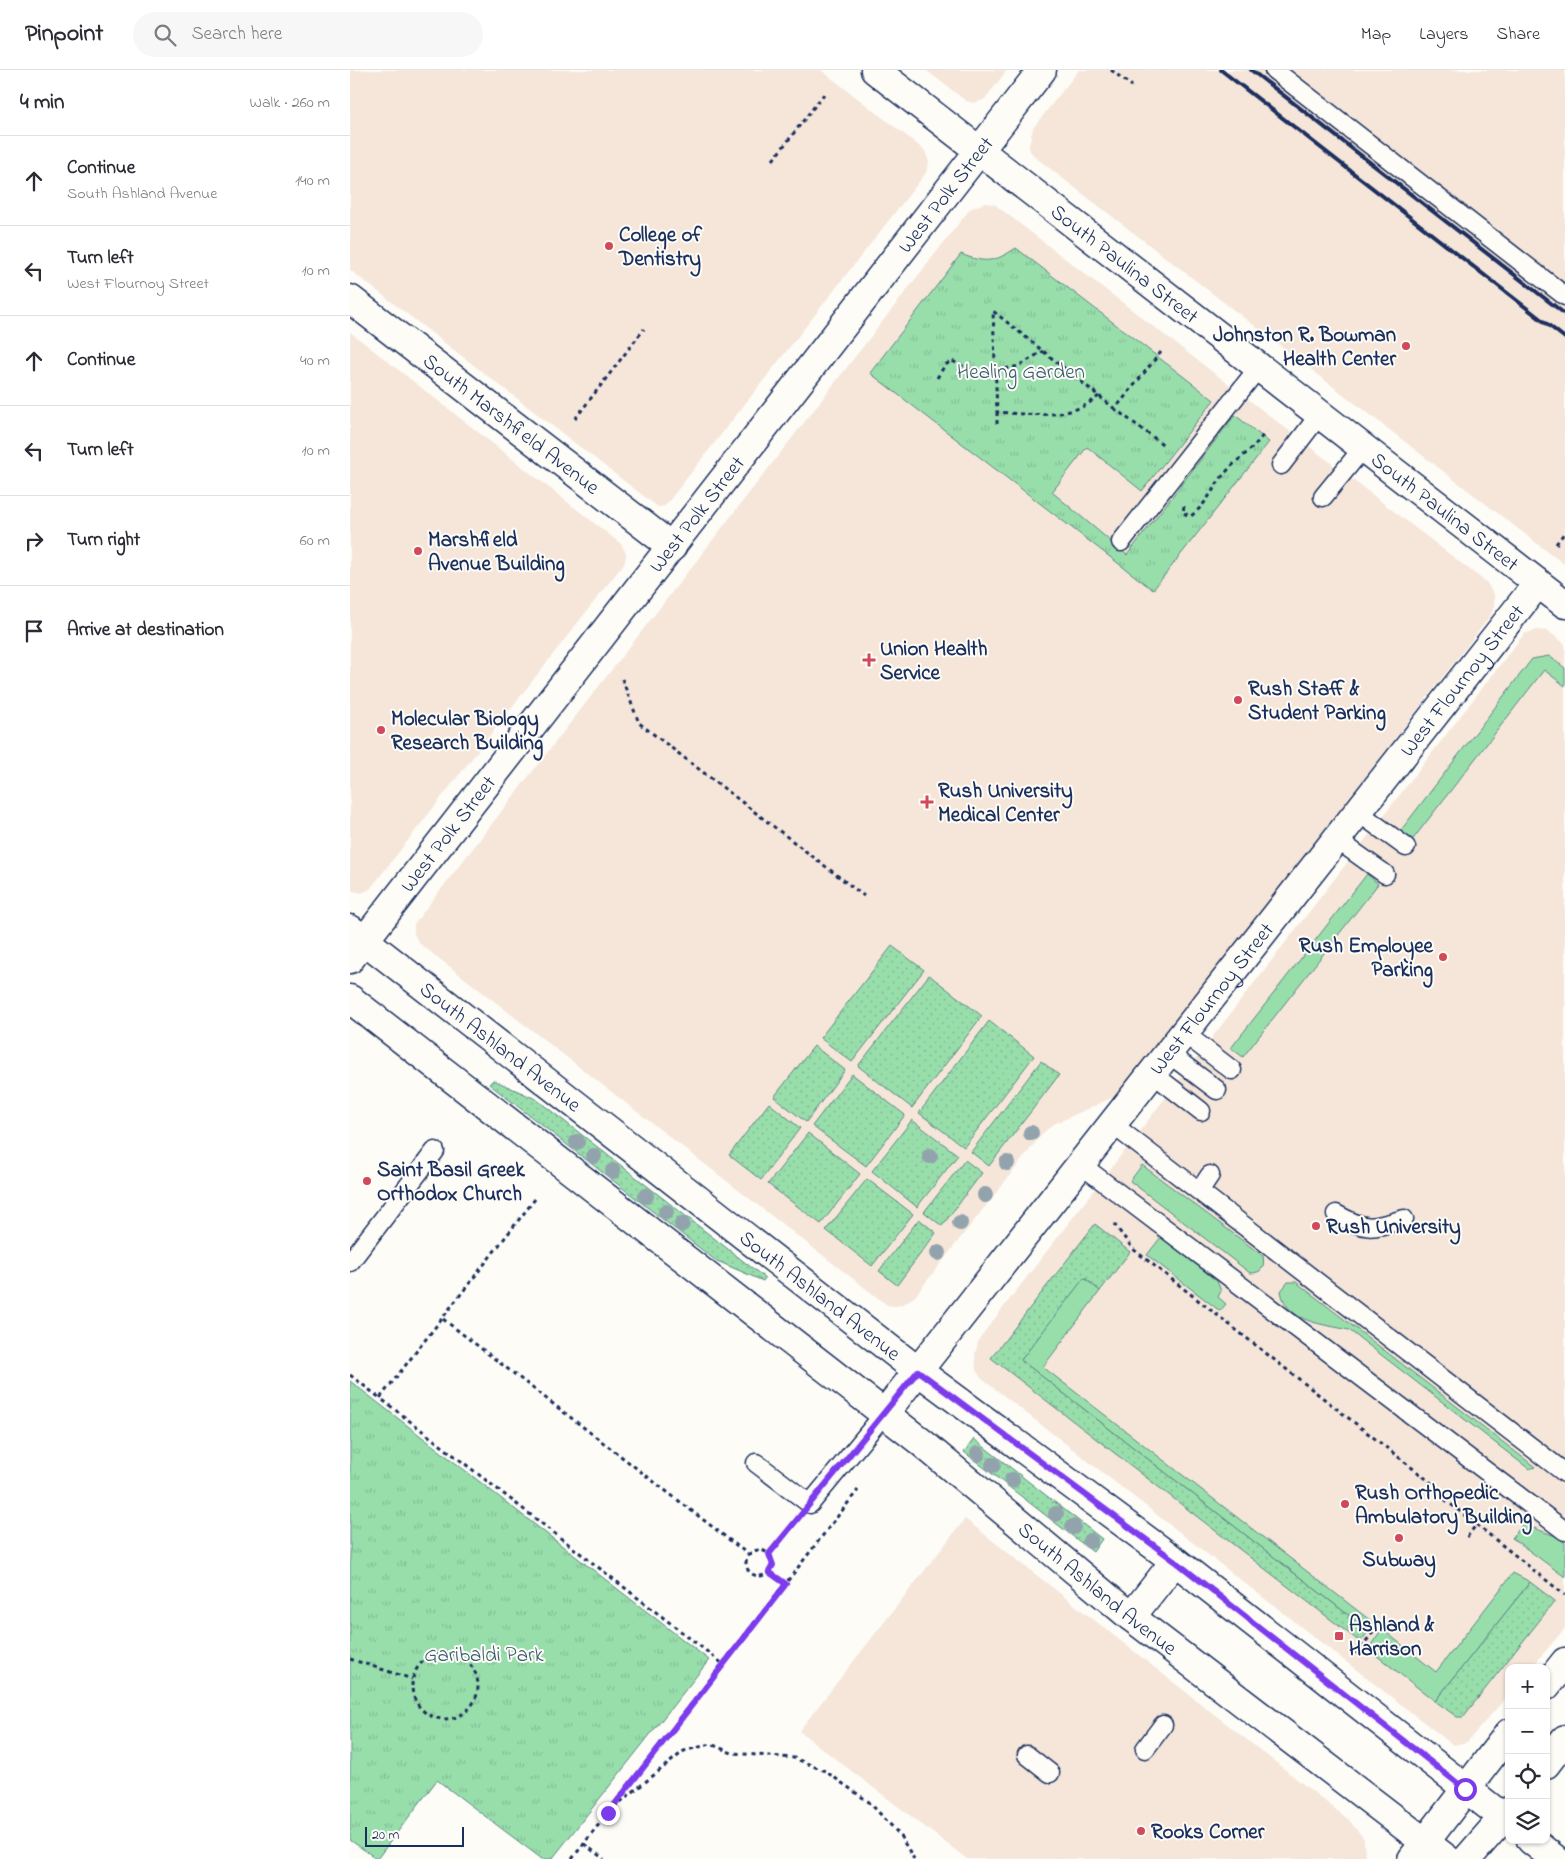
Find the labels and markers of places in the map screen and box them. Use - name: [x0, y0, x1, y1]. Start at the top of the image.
- place label: College of Dentistry: [618, 221, 703, 277]
- marker: College of Dentistry: [603, 240, 615, 252]
- place label: Johnston R. Bowman Health Center: [1213, 321, 1396, 375]
- marker: Johnston R. Bowman Health Center: [1400, 340, 1412, 352]
- place label: Marshfield Avenue Building: [428, 526, 565, 582]
- marker: Marshfield Avenue Building: [412, 545, 424, 557]
- place label: Union Health Service: [880, 635, 987, 689]
- marker: Union Health Service: [862, 653, 876, 667]
- place label: Rush Staff & Student Parking: [1248, 675, 1386, 731]
- marker: Rush Staff & Student Parking: [1232, 694, 1244, 706]
- place label: Molecular Biology Research Building: [391, 705, 543, 761]
- marker: Molecular Biology Research Building: [375, 724, 387, 736]
- place label: Rush University Medical Center: [938, 777, 1073, 831]
- marker: Rush University Medical Center: [920, 795, 934, 809]
- place label: Rush Employee Parking: [1299, 932, 1434, 988]
- marker: Rush Employee Parking: [1437, 951, 1449, 963]
- place label: Saint Basil Greek Orthodox Church: [377, 1156, 525, 1210]
- marker: Saint Basil Greek Orthodox Church: [361, 1175, 373, 1187]
- place label: Rush University: [1326, 1213, 1461, 1245]
- marker: Rush University: [1310, 1220, 1322, 1232]
- place label: Rush Orthopedic Ambulatory Building: [1355, 1479, 1532, 1535]
- marker: Rush Orthopedic Ambulatory Building: [1339, 1498, 1351, 1510]
- marker: Subway: [1393, 1532, 1405, 1544]
- place label: Subway: [1362, 1546, 1436, 1578]
- place label: Ashland & Harrison: [1349, 1611, 1435, 1665]
- marker: Ashland & Harrison: [1333, 1630, 1345, 1642]
- place label: Rooks Corner: [1151, 1818, 1265, 1848]
- marker: Rooks Corner: [1135, 1825, 1147, 1837]

